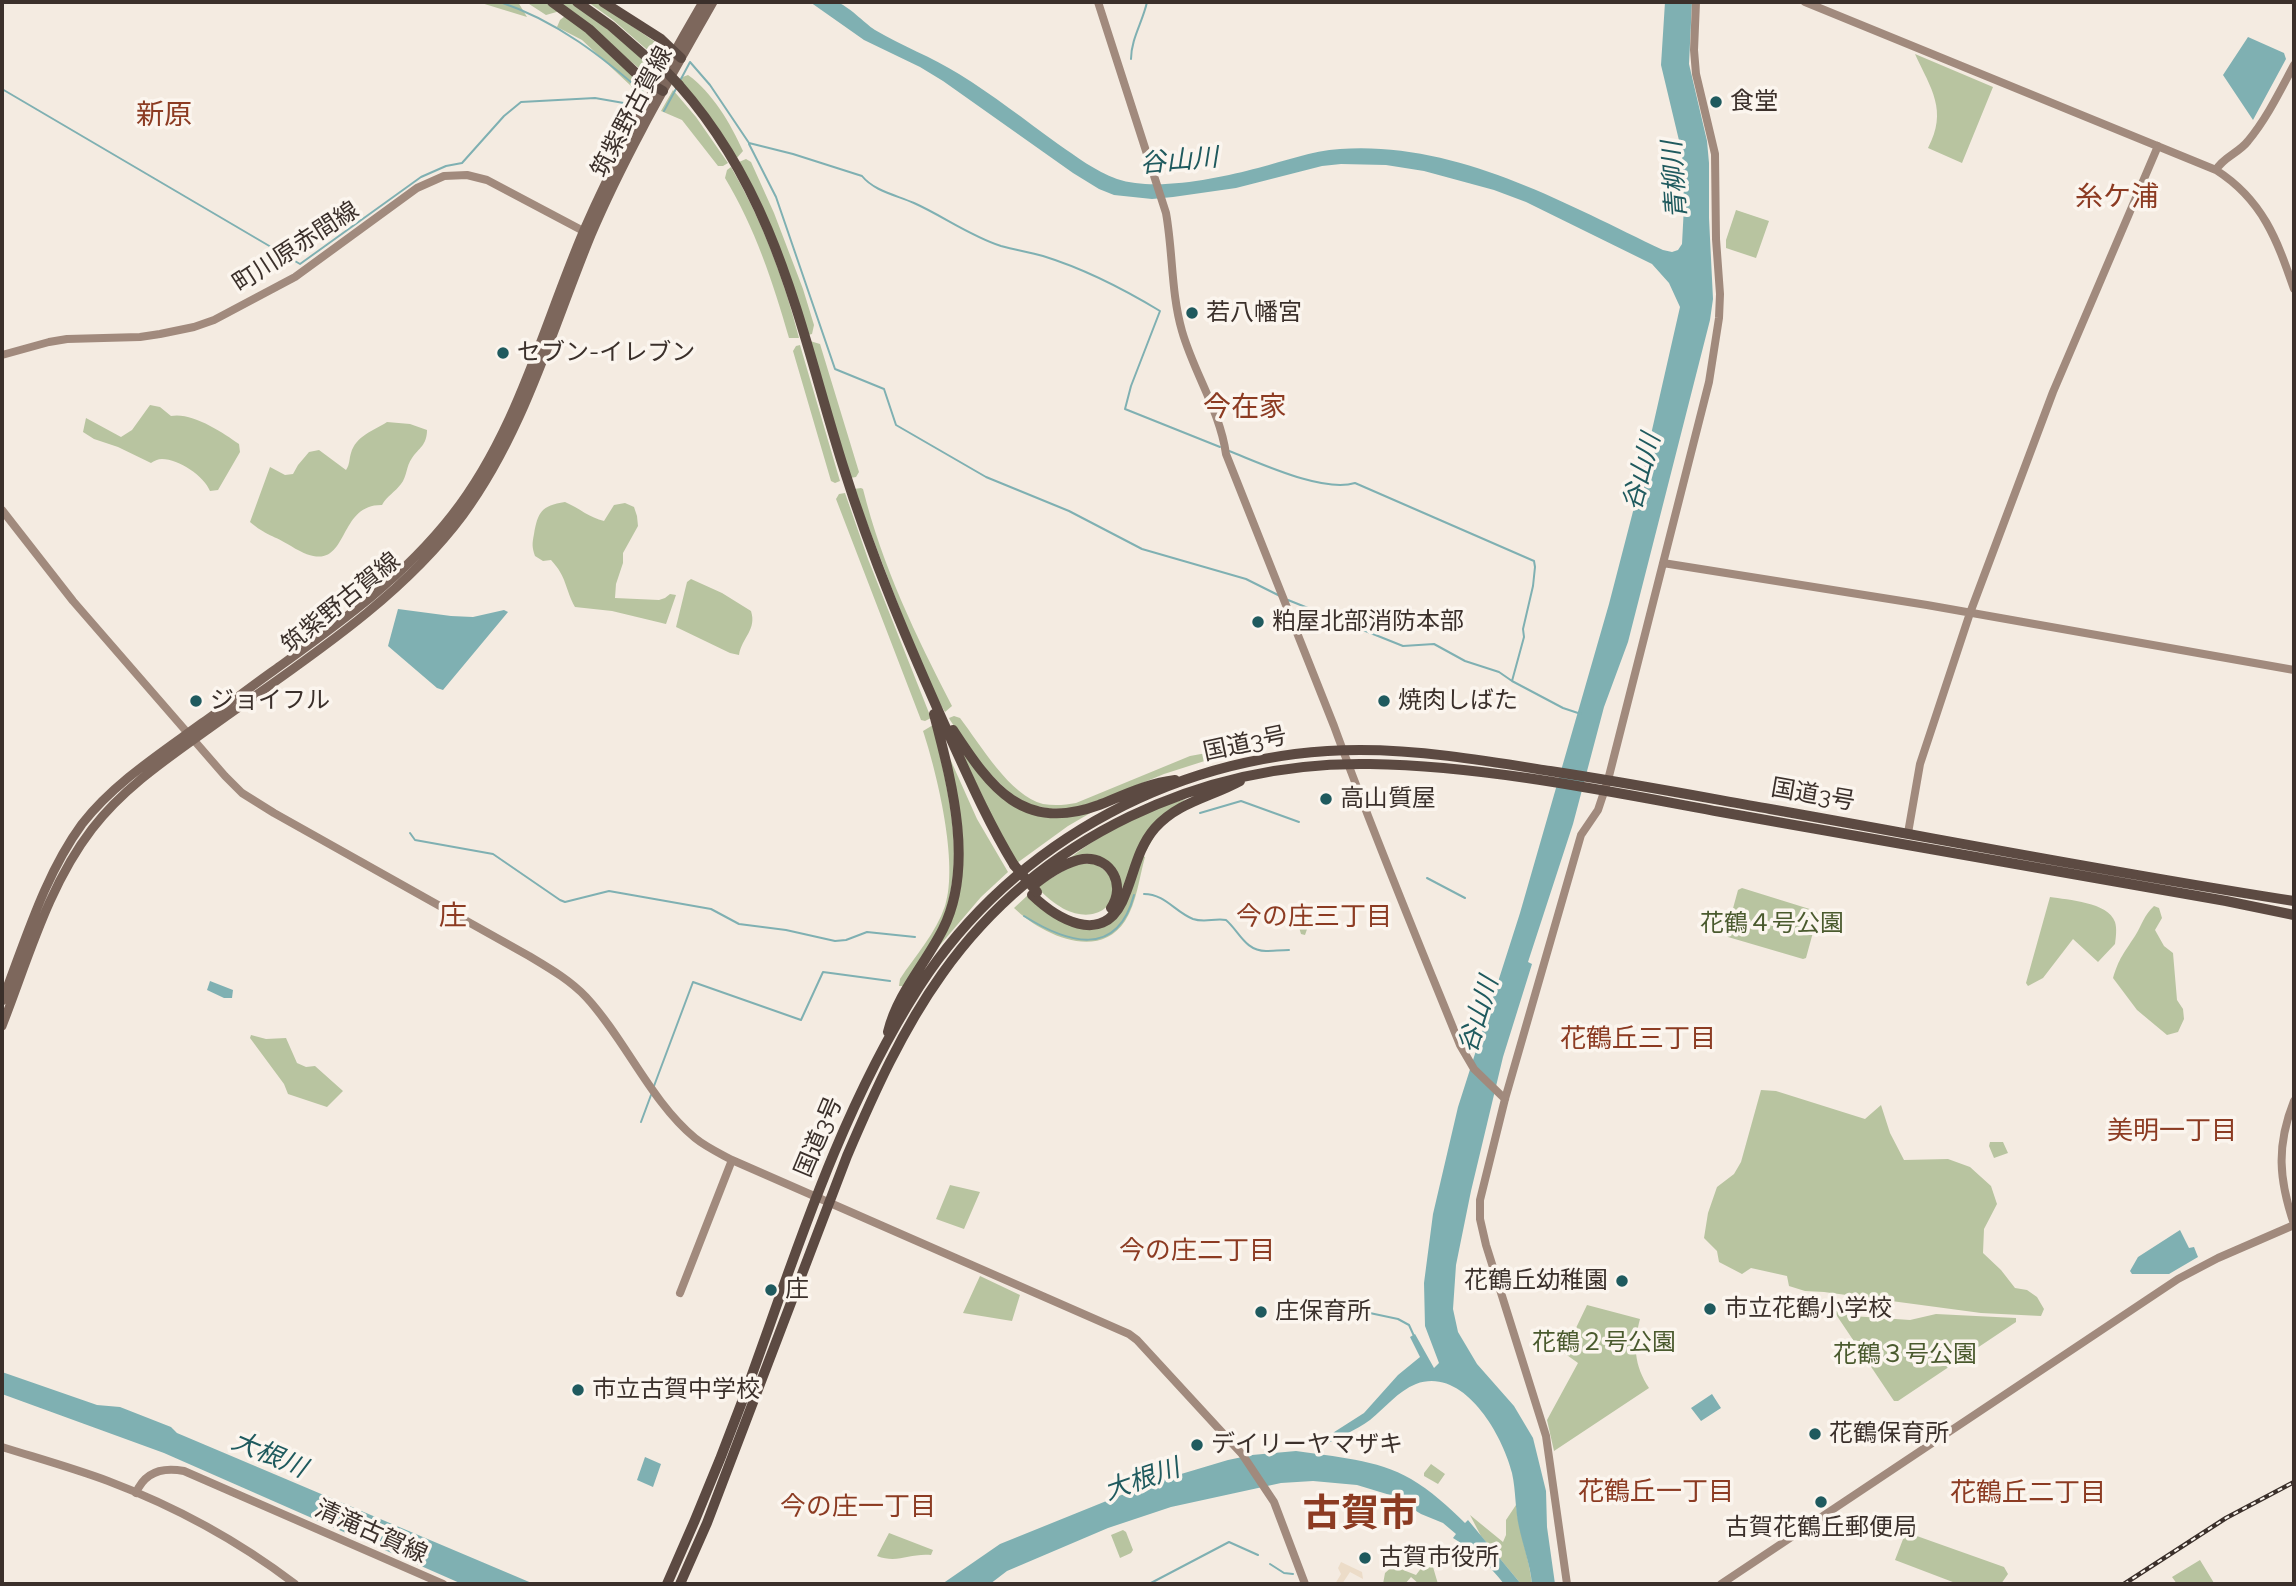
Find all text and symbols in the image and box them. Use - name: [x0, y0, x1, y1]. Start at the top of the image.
- street label: 筑紫野古賀線: [585, 42, 679, 182]
- place label: 食堂: [1730, 88, 1778, 116]
- marker: 食堂: [1708, 94, 1724, 110]
- district label: 新原: [136, 99, 192, 133]
- water label: 青柳川: [1657, 140, 1693, 220]
- water label: 谷山川: [1139, 142, 1219, 180]
- district label: 糸ケ浦: [2075, 181, 2159, 215]
- street label: 町川原赤間線: [228, 196, 364, 298]
- place label: 若八幡宮: [1206, 299, 1302, 327]
- marker: 若八幡宮: [1184, 305, 1200, 321]
- place label: セブン-イレブン: [517, 339, 695, 367]
- marker: セブン-イレブン: [495, 345, 511, 361]
- district label: 今在家: [1203, 391, 1287, 425]
- water label: 谷山川: [1617, 430, 1667, 514]
- street label: 筑紫野古賀線: [276, 546, 406, 660]
- place label: 粕屋北部消防本部: [1272, 608, 1464, 636]
- marker: 粕屋北部消防本部: [1250, 614, 1266, 630]
- place label: ジョイフル: [210, 687, 330, 715]
- place label: 焼肉しばた: [1398, 687, 1518, 715]
- marker: ジョイフル: [188, 693, 204, 709]
- marker: 焼肉しばた: [1376, 693, 1392, 709]
- street label: 国道3号: [1201, 721, 1289, 767]
- street label: 国道3号: [1769, 773, 1857, 817]
- place label: 高山質屋: [1340, 785, 1436, 813]
- marker: 高山質屋: [1318, 791, 1334, 807]
- district label: 庄: [439, 900, 467, 934]
- district label: 今の庄三丁目: [1236, 901, 1392, 933]
- park label: 花鶴４号公園: [1700, 910, 1844, 938]
- water label: 谷山川: [1453, 973, 1505, 1057]
- district label: 花鶴丘三丁目: [1560, 1023, 1716, 1055]
- street label: 国道3号: [789, 1092, 849, 1182]
- district label: 美明一丁目: [2107, 1115, 2237, 1147]
- district label: 今の庄二丁目: [1119, 1235, 1275, 1267]
- place label: 花鶴丘幼稚園: [1464, 1267, 1608, 1295]
- marker: 花鶴丘幼稚園: [1614, 1273, 1630, 1289]
- place label: 庄: [785, 1276, 809, 1304]
- marker: 庄: [763, 1282, 779, 1298]
- place label: 市立花鶴小学校: [1724, 1295, 1892, 1323]
- place label: 庄保育所: [1275, 1298, 1371, 1326]
- marker: 市立花鶴小学校: [1702, 1301, 1718, 1317]
- marker: 庄保育所: [1253, 1304, 1269, 1320]
- park label: 花鶴２号公園: [1532, 1329, 1676, 1357]
- park label: 花鶴３号公園: [1833, 1341, 1977, 1369]
- place label: 市立古賀中学校: [592, 1376, 760, 1404]
- marker: 市立古賀中学校: [570, 1382, 586, 1398]
- place label: 花鶴保育所: [1829, 1420, 1949, 1448]
- water label: 大根川: [227, 1425, 311, 1485]
- marker: 花鶴保育所: [1807, 1426, 1823, 1442]
- place label: デイリーヤマザキ: [1211, 1431, 1403, 1459]
- marker: デイリーヤマザキ: [1189, 1437, 1205, 1453]
- water label: 大根川: [1100, 1453, 1184, 1507]
- district label: 花鶴丘一丁目: [1578, 1476, 1734, 1508]
- district label: 花鶴丘二丁目: [1950, 1477, 2106, 1509]
- district label: 今の庄一丁目: [780, 1491, 936, 1523]
- district label: 古賀市: [1303, 1492, 1417, 1538]
- street label: 清滝古賀線: [310, 1494, 432, 1570]
- marker: 古賀花鶴丘郵便局: [1813, 1494, 1829, 1510]
- place label: 古賀花鶴丘郵便局: [1725, 1514, 1917, 1542]
- place label: 古賀市役所: [1379, 1544, 1499, 1572]
- marker: 古賀市役所: [1357, 1550, 1373, 1566]

